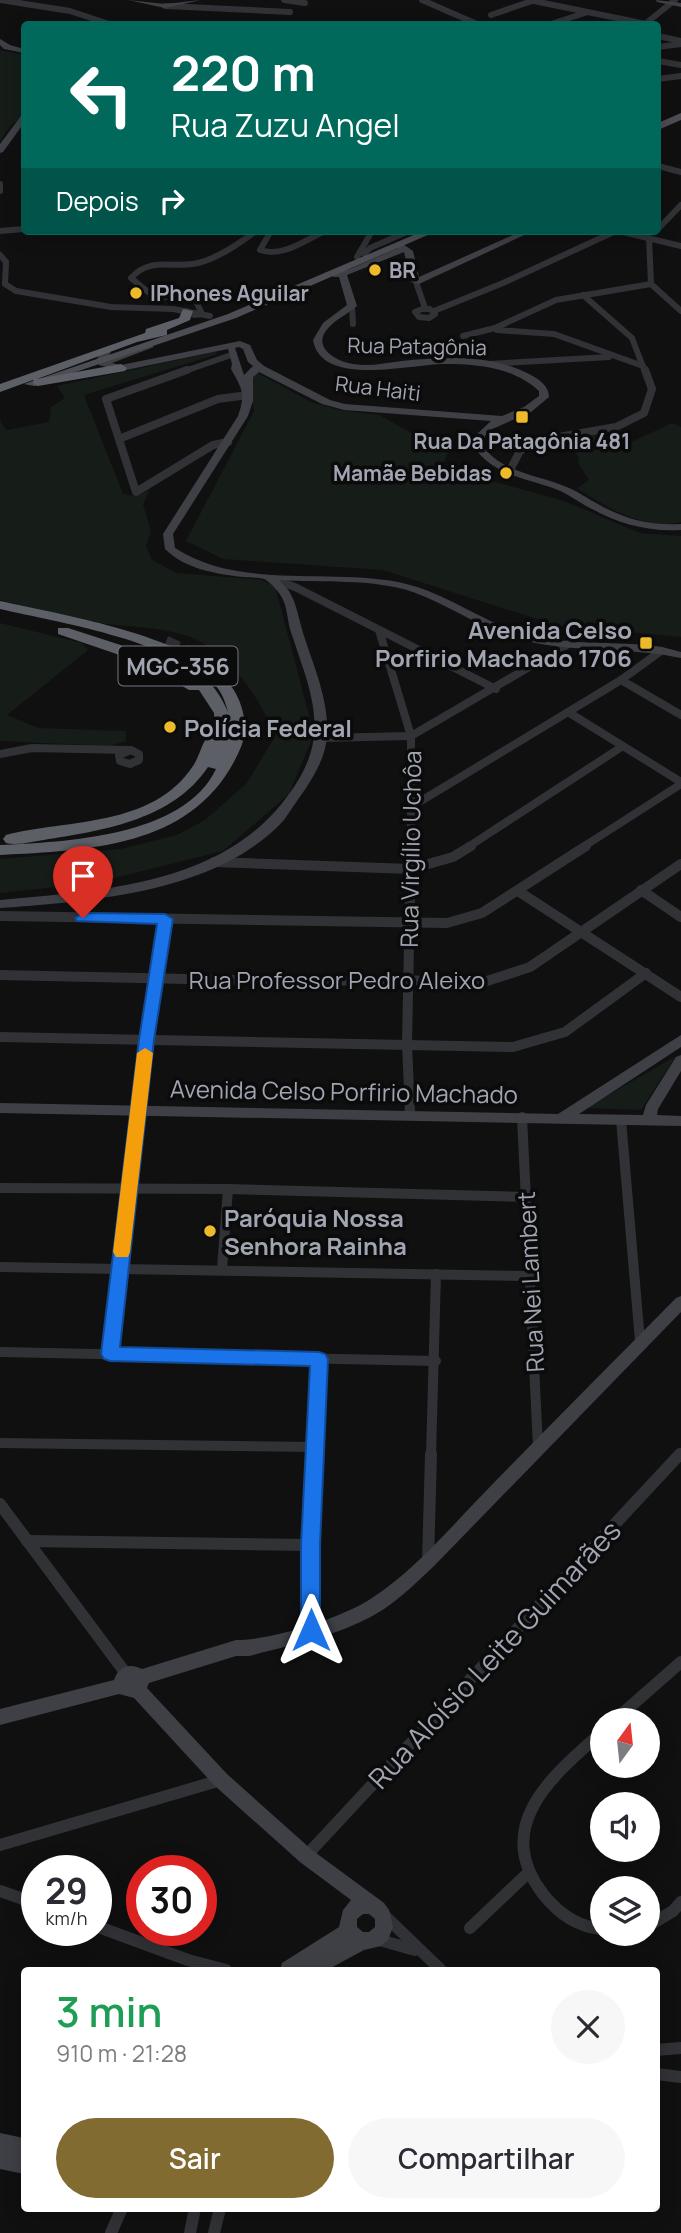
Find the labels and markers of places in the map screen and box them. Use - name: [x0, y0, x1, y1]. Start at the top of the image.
- place label: BR: [389, 256, 416, 284]
- marker: BR: [367, 262, 383, 278]
- place label: IPhones Aguilar: [150, 279, 309, 307]
- marker: IPhones Aguilar: [128, 285, 144, 301]
- marker: Rua Da Patagônia 481: [514, 409, 530, 425]
- place label: Rua Da Patagônia 481: [414, 427, 630, 455]
- place label: Mamãe Bebidas: [333, 459, 492, 487]
- marker: Mamãe Bebidas: [498, 465, 514, 481]
- place label: Avenida Celso Porfirio Machado 1706: [375, 613, 632, 674]
- marker: Avenida Celso Porfirio Machado 1706: [638, 635, 654, 651]
- place label: Polícia Federal: [184, 711, 352, 744]
- marker: Polícia Federal: [162, 719, 178, 735]
- pin: [53, 846, 113, 918]
- place label: Paróquia Nossa Senhora Rainha: [224, 1201, 407, 1262]
- marker: Paróquia Nossa Senhora Rainha: [202, 1223, 218, 1239]

